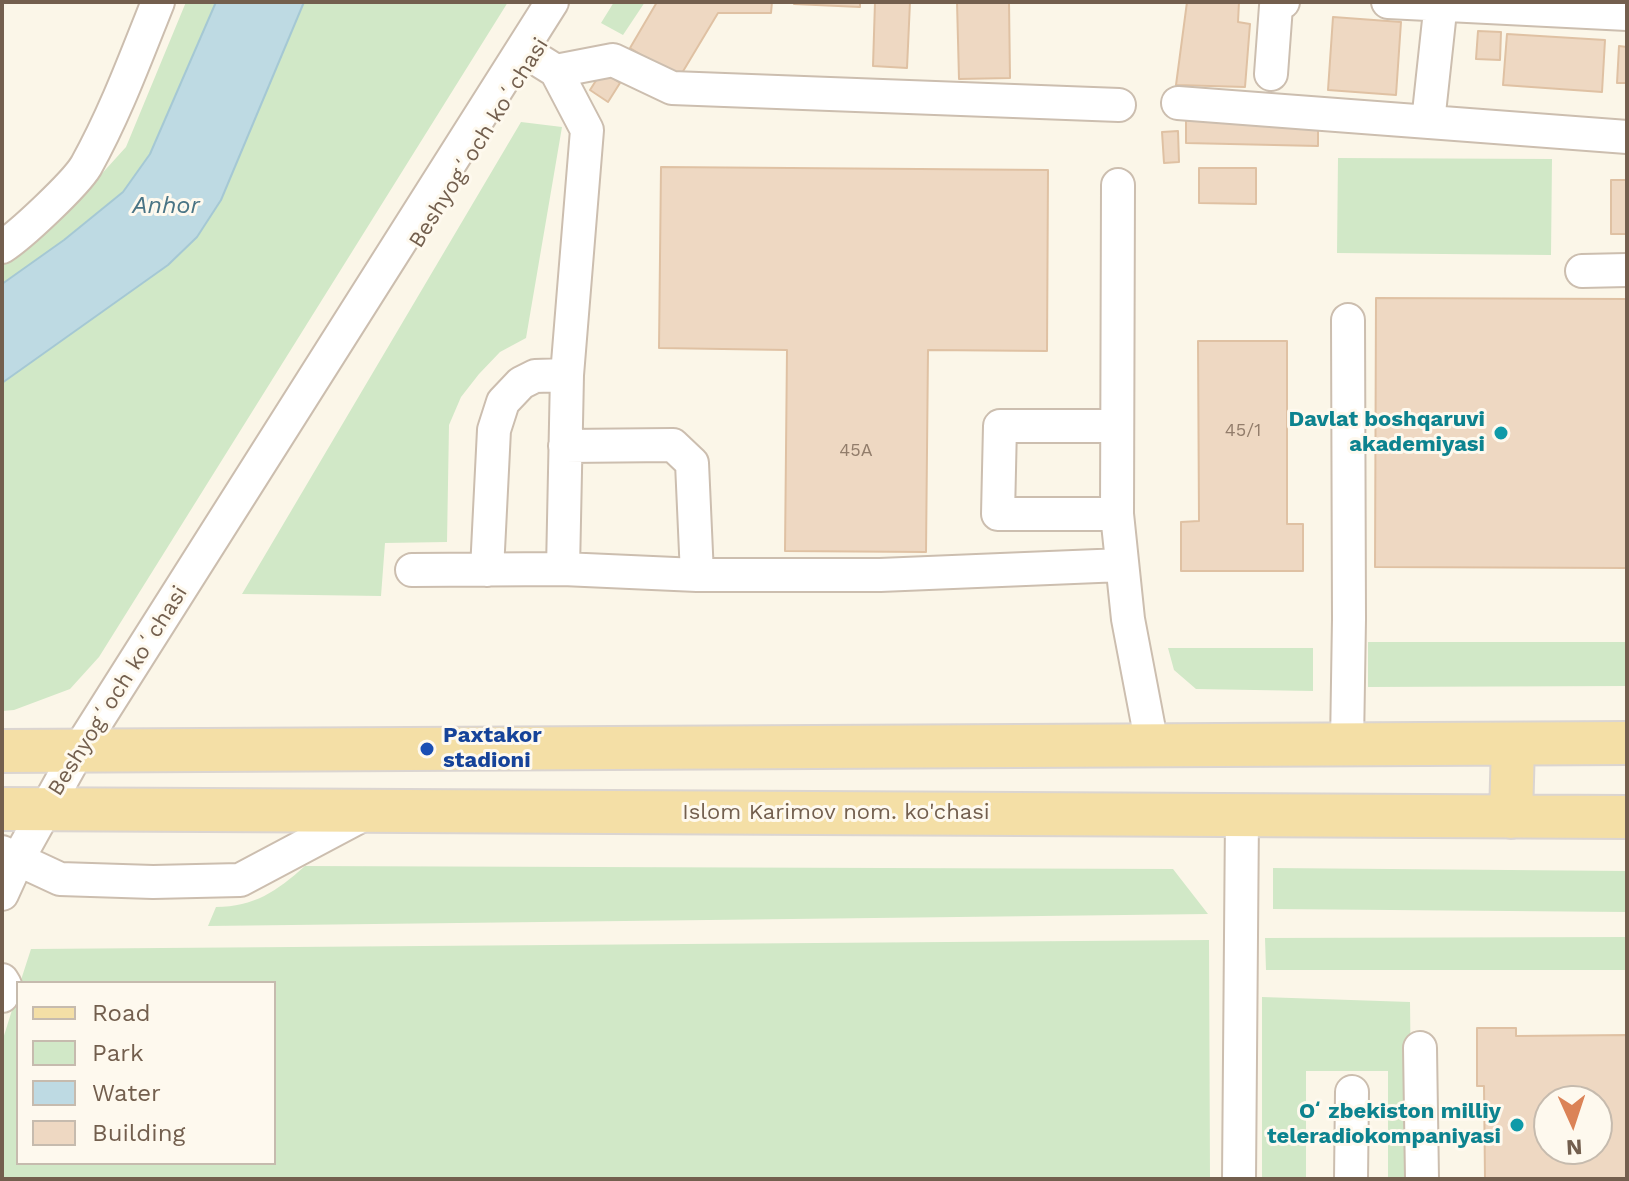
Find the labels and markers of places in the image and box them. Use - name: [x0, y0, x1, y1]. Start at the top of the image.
- place label: Davlat boshqaruvi akademiyasi: [1288, 407, 1485, 458]
- marker: Davlat boshqaruvi akademiyasi: [1492, 424, 1510, 442]
- place label: Paxtakor stadioni: [443, 723, 542, 774]
- marker: Paxtakor stadioni: [418, 740, 436, 758]
- place label: Oʻzbekiston milliy teleradiokompaniyasi: [1267, 1099, 1501, 1150]
- marker: Oʻzbekiston milliy teleradiokompaniyasi: [1508, 1116, 1526, 1134]

